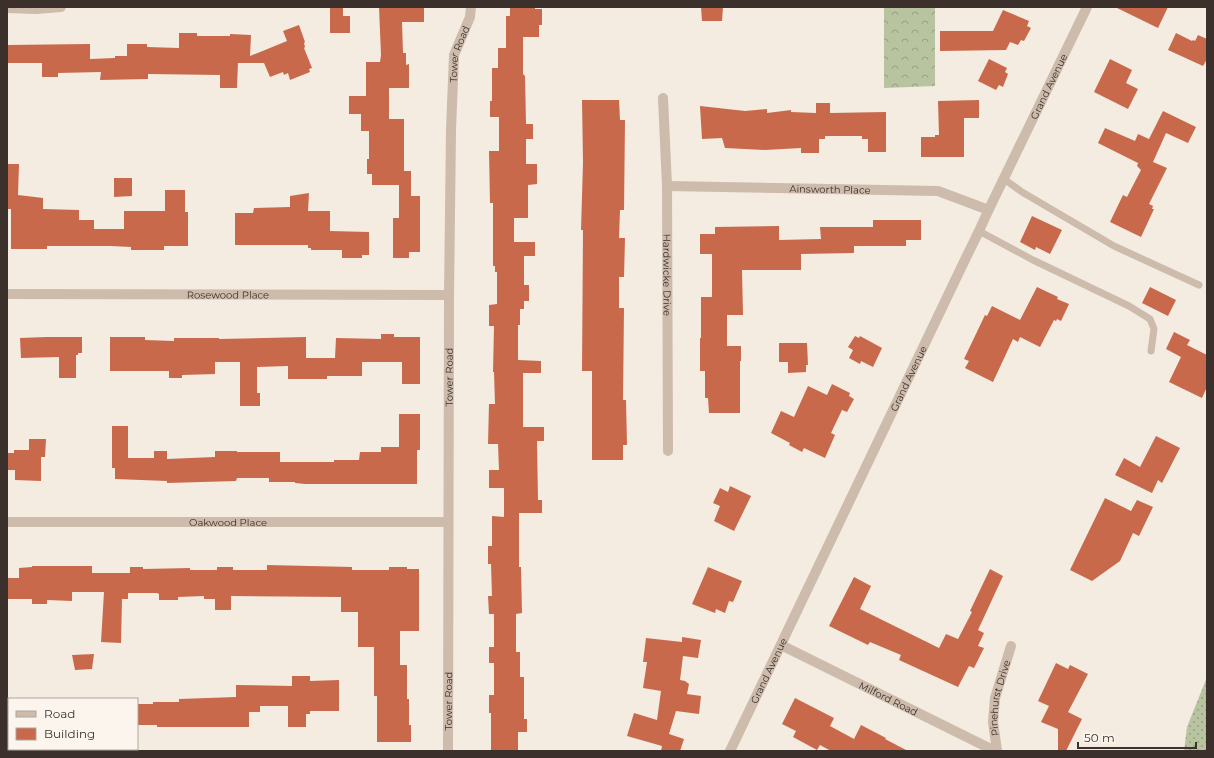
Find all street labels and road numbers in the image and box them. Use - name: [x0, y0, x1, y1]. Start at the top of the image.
- street label: Tower Road: [447, 24, 473, 83]
- street label: Grand Avenue: [1028, 52, 1070, 121]
- street label: Ainsworth Place: [789, 182, 871, 197]
- street label: Hardwicke Drive: [660, 234, 673, 316]
- street label: Rosewood Place: [187, 288, 269, 302]
- street label: Grand Avenue: [887, 344, 930, 414]
- street label: Tower Road: [443, 348, 456, 406]
- street label: Oakwood Place: [189, 516, 267, 529]
- street label: Grand Avenue: [748, 636, 790, 706]
- street label: Pinehurst Drive: [987, 658, 1013, 737]
- street label: Tower Road: [442, 672, 455, 730]
- street label: Milford Road: [857, 679, 920, 719]

